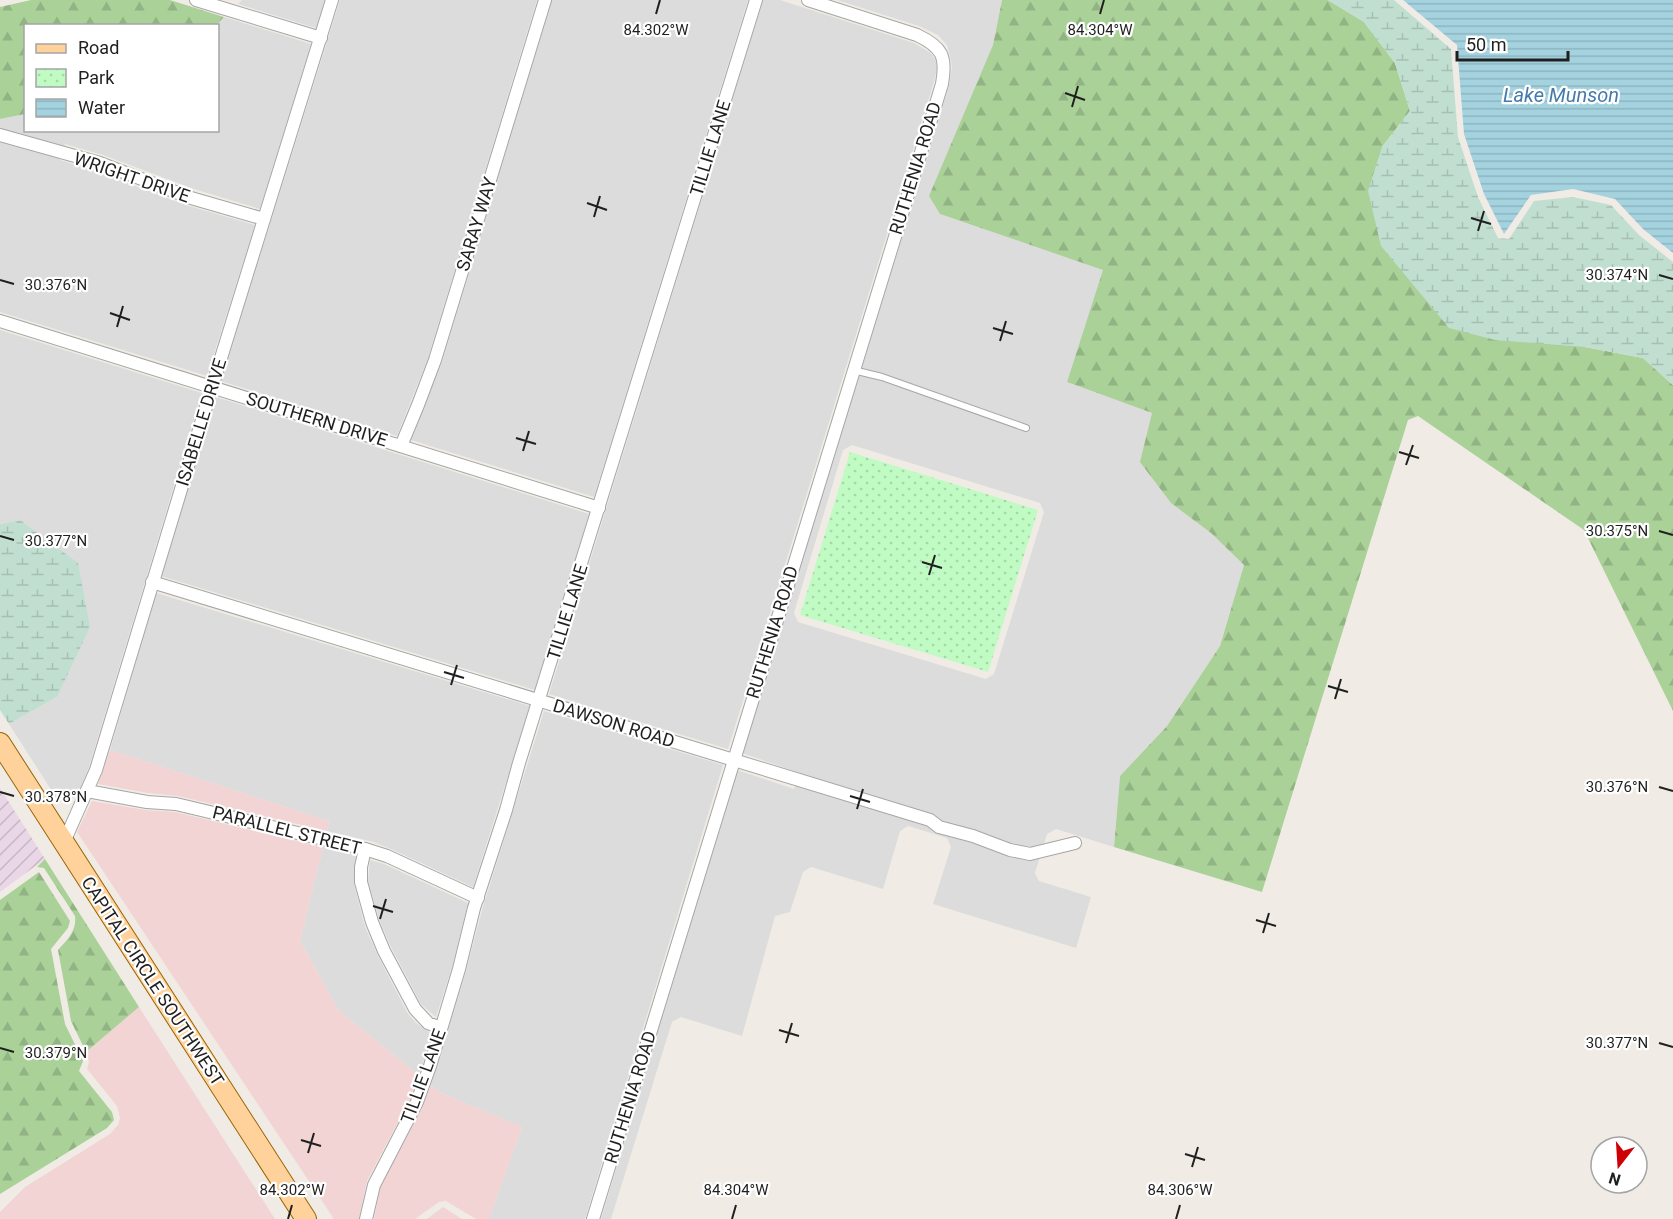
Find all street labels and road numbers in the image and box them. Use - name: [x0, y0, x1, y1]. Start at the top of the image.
- street label: TILLIE LANE: [685, 97, 735, 199]
- street label: RUTHENIA ROAD: [885, 99, 945, 237]
- street label: WRIGHT DRIVE: [71, 147, 193, 207]
- street label: SARAY WAY: [452, 174, 500, 273]
- street label: ISABELLE DRIVE: [172, 356, 230, 488]
- street label: SOUTHERN DRIVE: [244, 388, 390, 450]
- street label: TILLIE LANE: [542, 561, 592, 663]
- street label: RUTHENIA ROAD: [742, 563, 802, 701]
- street label: DAWSON ROAD: [551, 695, 677, 751]
- street label: PARALLEL STREET: [211, 801, 364, 859]
- street label: CAPITAL CIRCLE SOUTHWEST: [77, 872, 229, 1090]
- street label: TILLIE LANE: [396, 1026, 450, 1126]
- street label: RUTHENIA ROAD: [600, 1028, 660, 1166]

